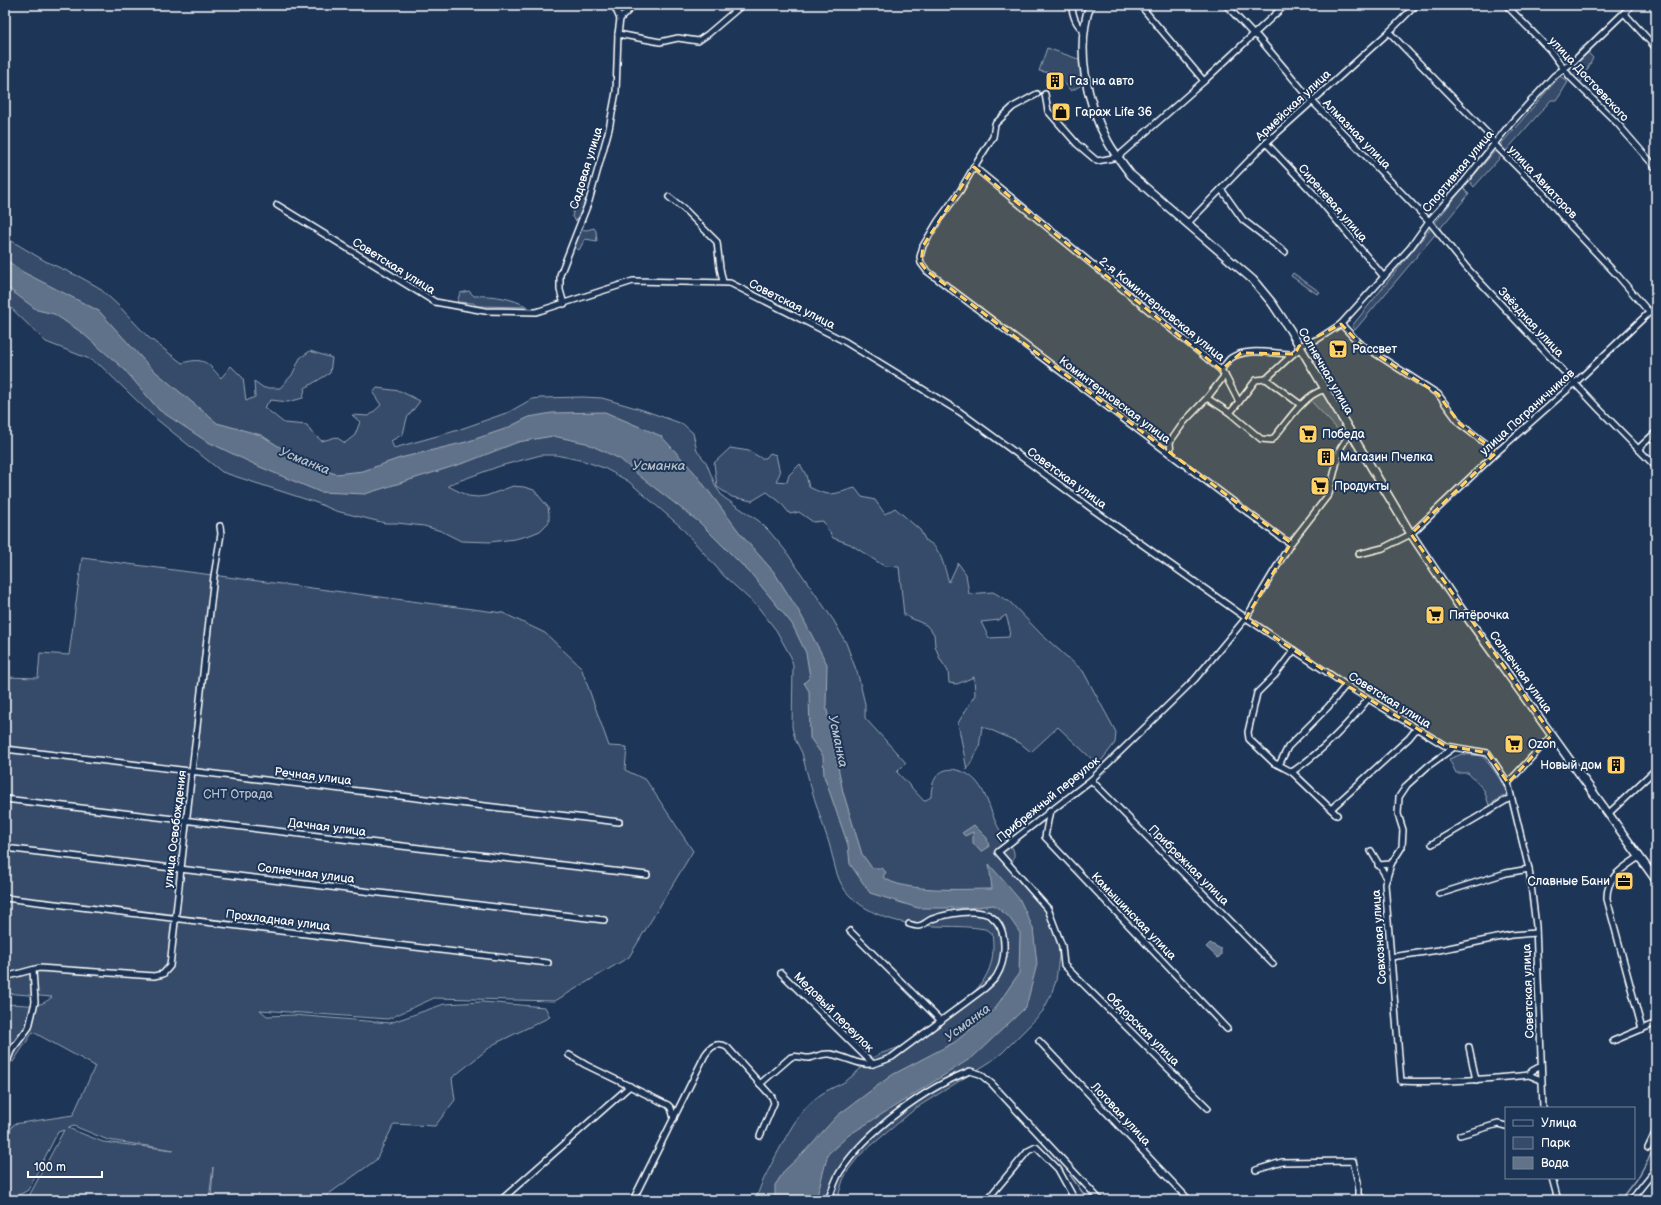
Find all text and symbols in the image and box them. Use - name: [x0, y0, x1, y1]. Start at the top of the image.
- street label: улица Достоевского: [1545, 34, 1632, 125]
- street label: Армейская улица: [1252, 67, 1334, 145]
- building icon: Газ на авто: [1044, 70, 1066, 92]
- place label: Газ на авто: [1069, 74, 1134, 89]
- street label: Алмазная улица: [1319, 95, 1394, 173]
- shop icon: Гараж Life 36: [1050, 101, 1072, 123]
- place label: Гараж Life 36: [1075, 105, 1152, 120]
- street label: Садовая улица: [567, 125, 606, 211]
- street label: Спортивная улица: [1419, 127, 1497, 216]
- street label: улица Авиаторов: [1505, 143, 1581, 223]
- street label: Сиреневая улица: [1295, 161, 1371, 245]
- street label: Советская улица: [349, 235, 438, 298]
- street label: 2-я Коминтерновская улица: [1096, 254, 1228, 365]
- street label: Советская улица: [746, 276, 837, 333]
- street label: Звёздная улица: [1494, 284, 1567, 360]
- street label: Солнечная улица: [1295, 325, 1357, 417]
- supermarket icon: Рассвет: [1327, 338, 1349, 360]
- place label: Рассвет: [1352, 342, 1397, 357]
- street label: Коминтерновская улица: [1056, 353, 1174, 447]
- street label: улица Пограничников: [1477, 365, 1578, 459]
- supermarket icon: Победа: [1297, 423, 1319, 445]
- place label: Победа: [1322, 427, 1365, 442]
- water label: Усманка: [277, 444, 333, 478]
- street label: Советская улица: [1024, 444, 1110, 512]
- building icon: Магазин Пчелка: [1315, 446, 1337, 468]
- place label: Магазин Пчелка: [1340, 450, 1433, 465]
- water label: Усманка: [632, 458, 686, 474]
- supermarket icon: Продукты: [1309, 475, 1331, 497]
- place label: Продукты: [1334, 479, 1389, 494]
- supermarket icon: Пятёрочка: [1424, 604, 1446, 626]
- place label: Пятёрочка: [1449, 608, 1509, 623]
- street label: Солнечная улица: [1486, 628, 1555, 716]
- street label: Советская улица: [1345, 669, 1434, 732]
- water label: Усманка: [825, 714, 851, 769]
- supermarket icon: Ozon: [1503, 733, 1525, 755]
- place label: Ozon: [1528, 737, 1556, 752]
- street label: Прибрежный переулок: [994, 753, 1103, 846]
- building icon: Новый дом: [1605, 754, 1627, 776]
- place label: Новый дом: [1540, 758, 1602, 773]
- street label: Речная улица: [274, 764, 352, 789]
- street label: улица Освобождения: [161, 769, 190, 889]
- park label: СНТ Отрада: [203, 787, 273, 802]
- street label: Дачная улица: [287, 815, 367, 840]
- street label: Прибрежная улица: [1145, 822, 1232, 909]
- street label: Солнечная улица: [257, 860, 355, 887]
- street label: Камышинская улица: [1088, 869, 1179, 963]
- office icon: Славные Бани: [1613, 870, 1635, 892]
- place label: Славные Бани: [1527, 874, 1610, 889]
- street label: Совхозная улица: [1369, 889, 1390, 985]
- street label: Прохладная улица: [225, 907, 331, 934]
- street label: Советская улица: [1519, 943, 1538, 1039]
- street label: Медовый переулок: [790, 969, 877, 1056]
- street label: Обдорская улица: [1103, 989, 1183, 1069]
- water label: Усманка: [942, 1000, 994, 1045]
- street label: Логовая улица: [1087, 1079, 1154, 1149]
- legend: [1505, 1107, 1635, 1179]
- text: Улица: [1541, 1116, 1577, 1131]
- text: Парк: [1541, 1136, 1571, 1151]
- scale bar: [28, 1153, 102, 1179]
- text: Вода: [1541, 1156, 1569, 1171]
- text: 100 m: [34, 1160, 66, 1175]

